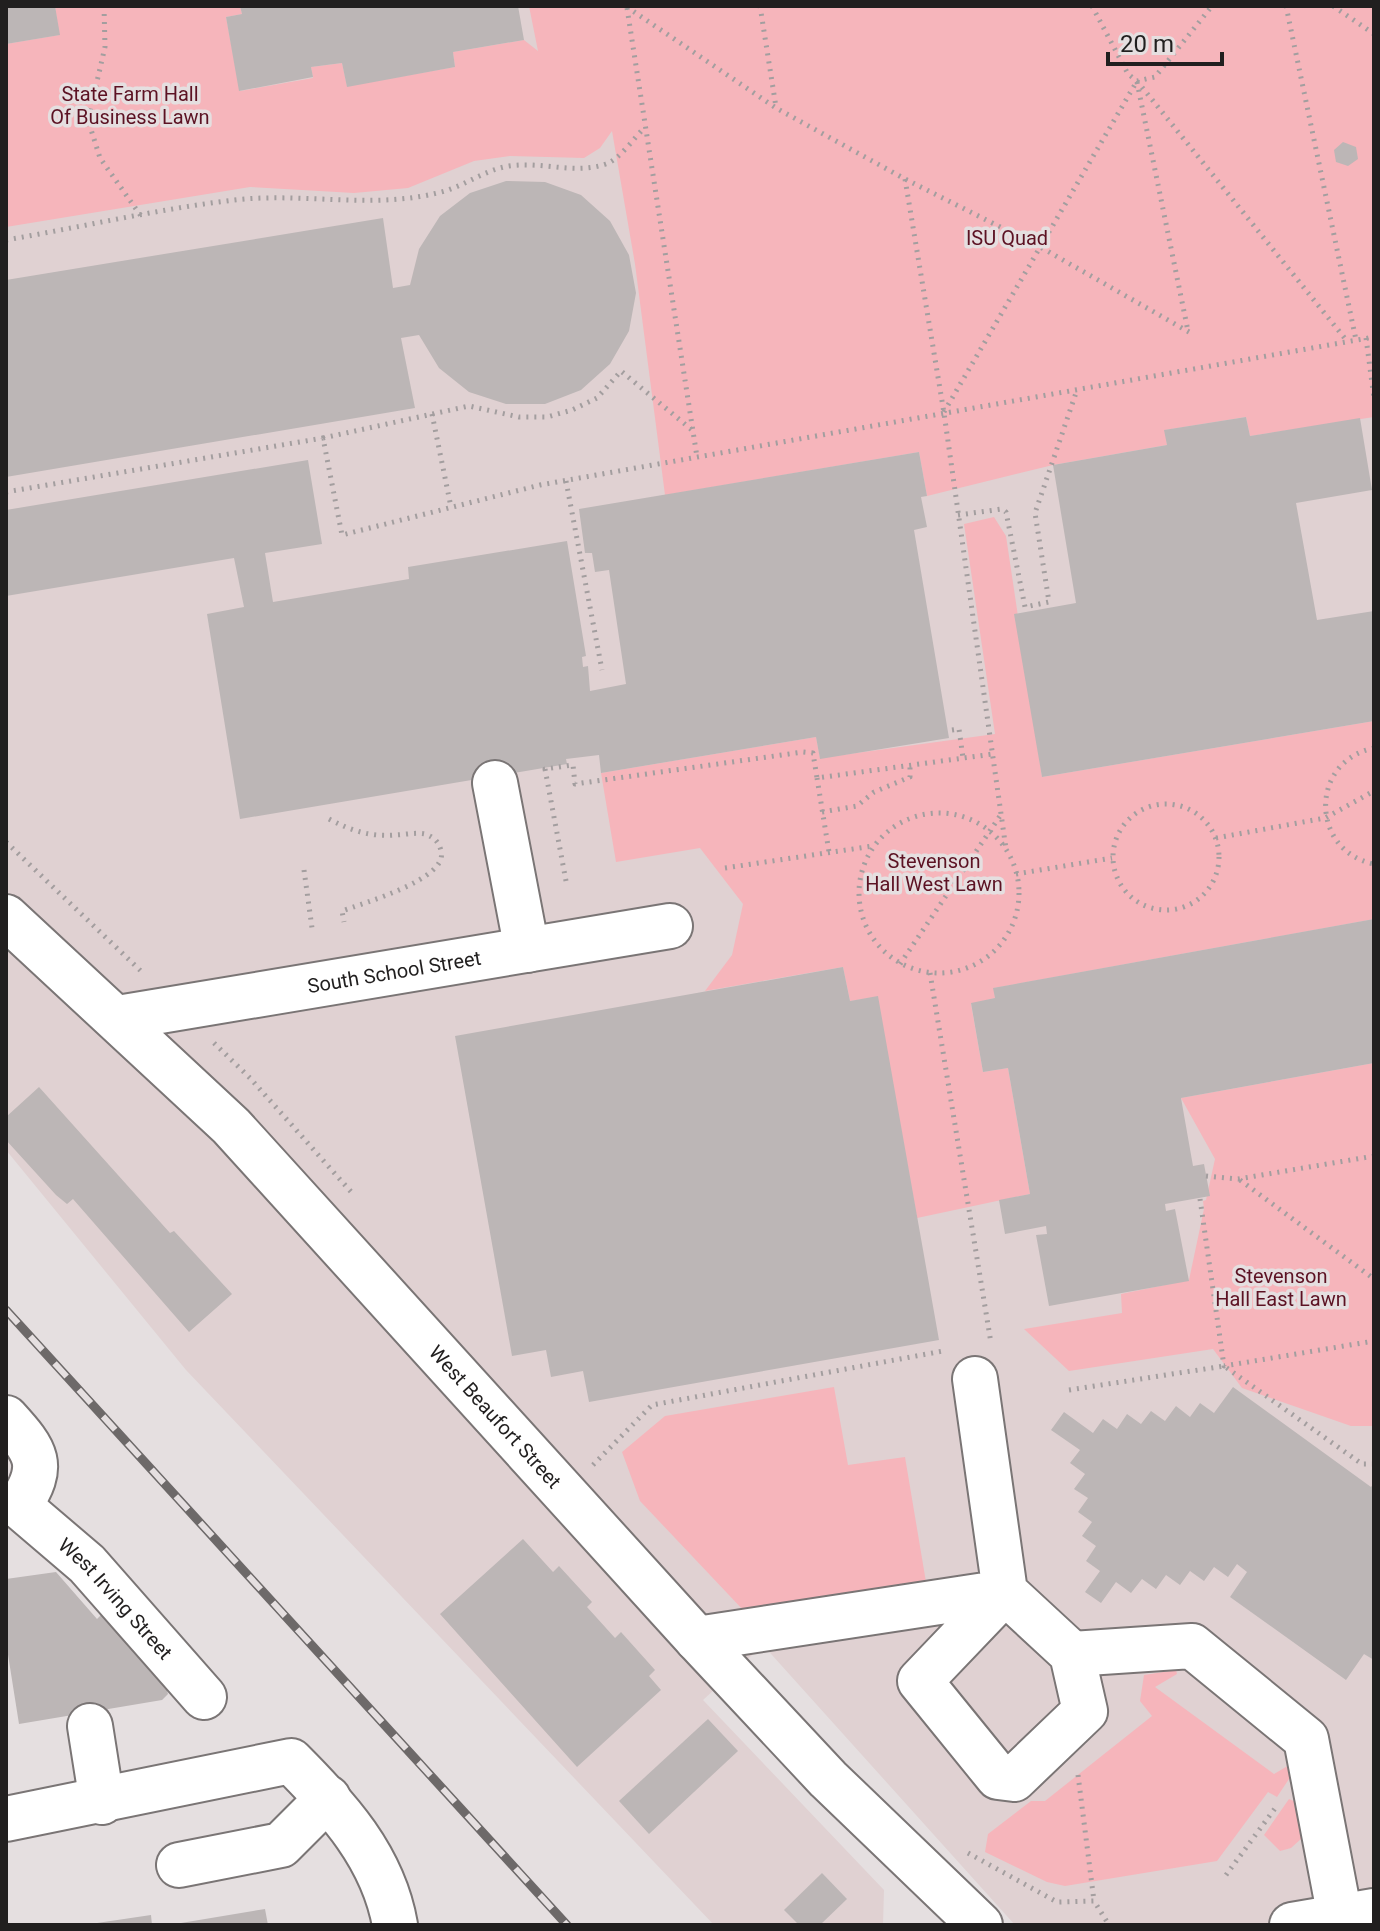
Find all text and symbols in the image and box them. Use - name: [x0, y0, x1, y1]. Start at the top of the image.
- scale bar: [1108, 16, 1222, 66]
- text: 20 m: [1120, 30, 1174, 58]
- park label: State Farm Hall Of Business Lawn: [50, 82, 210, 129]
- park label: ISU Quad: [966, 226, 1048, 250]
- park label: Stevenson Hall West Lawn: [865, 849, 1003, 896]
- street label: South School Street: [306, 946, 483, 998]
- park label: Stevenson Hall East Lawn: [1215, 1264, 1347, 1311]
- street label: West Beaufort Street: [424, 1340, 566, 1493]
- street label: West Irving Street: [53, 1533, 177, 1664]

